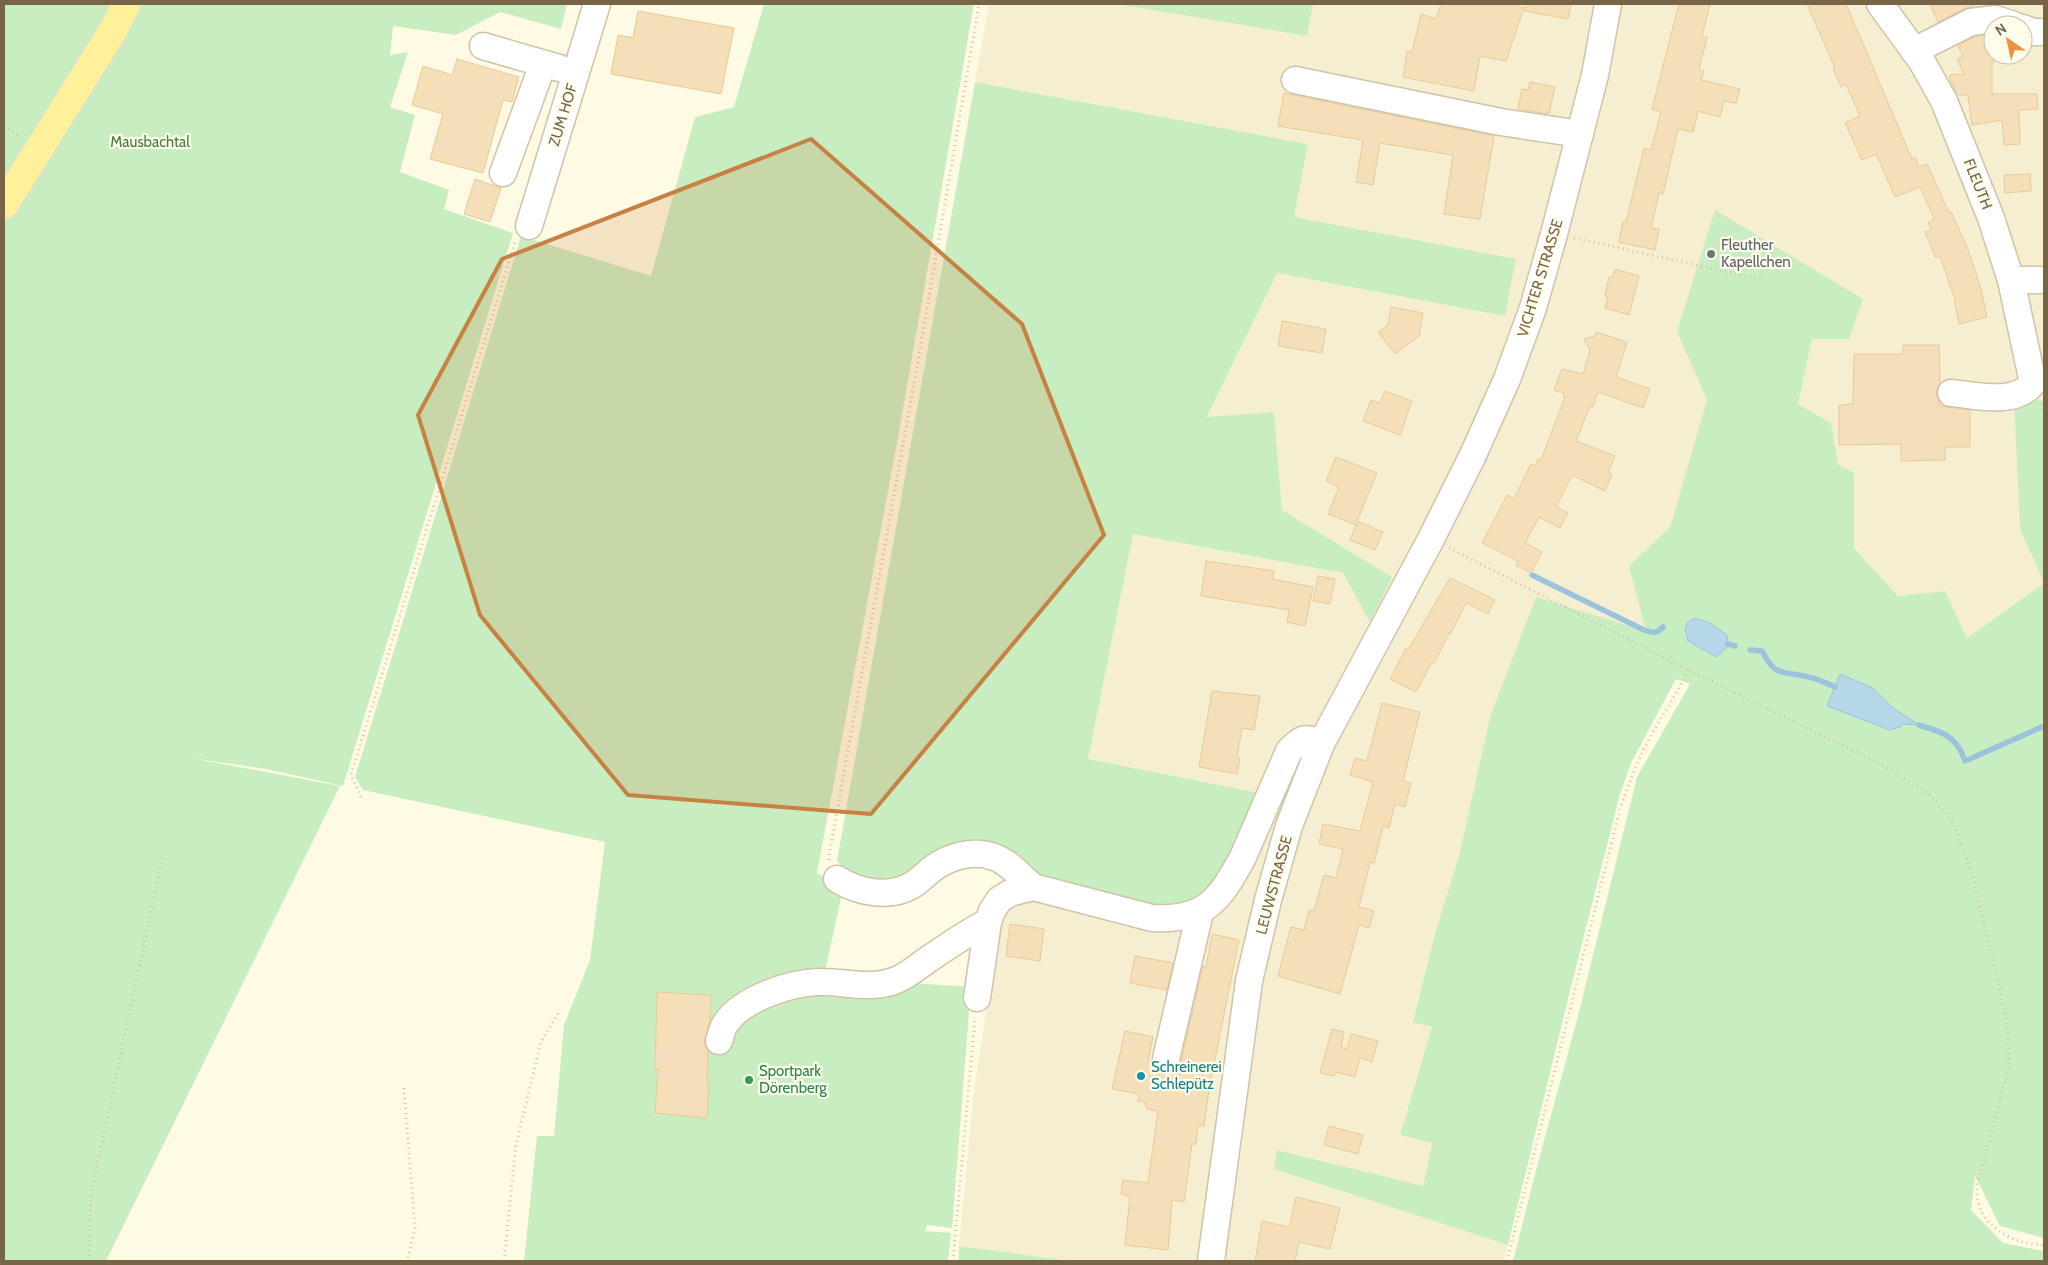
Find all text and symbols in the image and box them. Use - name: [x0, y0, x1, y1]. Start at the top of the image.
- north arrow: [1983, 15, 2033, 65]
- text: N: [1992, 19, 2010, 39]
- street label: ZUM HOF: [545, 81, 581, 148]
- park label: Mausbachtal: [110, 133, 190, 151]
- street label: FLEUTH: [1960, 156, 1996, 212]
- street label: VICHTER STRASSE: [1513, 217, 1567, 339]
- place label: Fleuther Kapellchen: [1721, 236, 1791, 271]
- marker: Fleuther Kapellchen: [1705, 248, 1717, 260]
- street label: LEUWSTRASSE: [1252, 834, 1296, 936]
- place label: Schreinerei Schlepütz: [1151, 1058, 1222, 1093]
- place label: Sportpark Dörenberg: [759, 1062, 827, 1097]
- marker: Schreinerei Schlepütz: [1135, 1070, 1147, 1082]
- marker: Sportpark Dörenberg: [743, 1074, 755, 1086]

